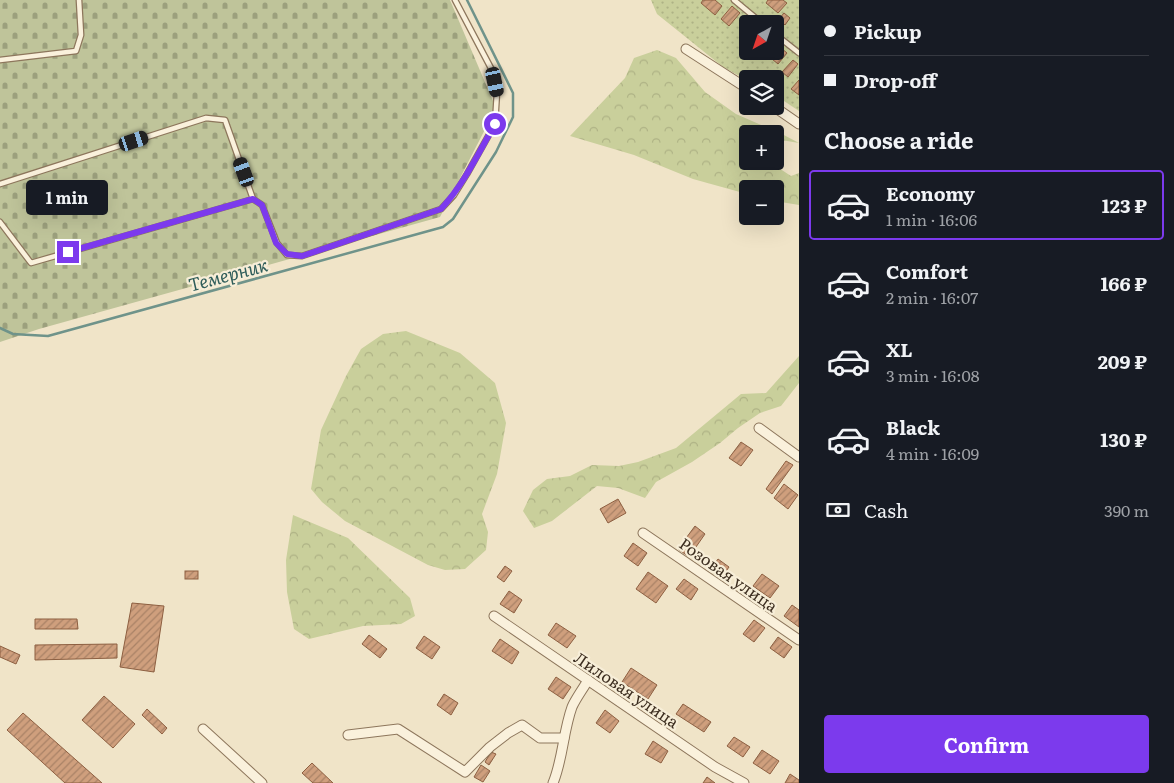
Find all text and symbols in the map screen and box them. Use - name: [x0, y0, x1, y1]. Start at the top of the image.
- north arrow: [739, 15, 784, 60]
- map controls: [739, 15, 784, 225]
- text: Pickup: [854, 17, 922, 45]
- car: [484, 66, 505, 98]
- text: Drop-off: [854, 66, 937, 94]
- button: layers: [739, 70, 784, 115]
- route start: [484, 113, 506, 135]
- text: Choose a ride: [824, 123, 973, 156]
- button: +: [739, 125, 784, 170]
- car: [117, 129, 150, 153]
- car: [231, 155, 256, 189]
- text: Economy: [886, 179, 975, 207]
- callout: 1 min: [27, 180, 109, 214]
- button: −: [739, 180, 784, 225]
- icon: car: [826, 183, 871, 228]
- text: 1 min: [46, 185, 88, 209]
- text: 123 ₽: [1102, 191, 1147, 219]
- text: 1 min · 16:06: [886, 207, 977, 231]
- route end: [57, 241, 79, 263]
- water label: Темерник: [185, 250, 271, 298]
- text: Comfort: [886, 257, 968, 285]
- icon: car: [826, 261, 871, 306]
- text: 166 ₽: [1100, 269, 1147, 297]
- text: 2 min · 16:07: [886, 285, 978, 309]
- text: XL: [886, 335, 913, 363]
- icon: car: [826, 339, 871, 384]
- text: 209 ₽: [1098, 347, 1147, 375]
- text: 3 min · 16:08: [886, 363, 980, 387]
- text: Black: [886, 413, 940, 441]
- icon: car: [826, 417, 871, 462]
- text: 130 ₽: [1100, 425, 1147, 453]
- text: 4 min · 16:09: [886, 441, 979, 465]
- icon: cash: [824, 496, 852, 524]
- text: Cash: [864, 496, 908, 524]
- text: 390 m: [1104, 498, 1149, 522]
- street label: Розовая улица: [675, 531, 783, 617]
- street label: Лиловая улица: [570, 645, 685, 733]
- button: Confirm: [824, 715, 1149, 773]

